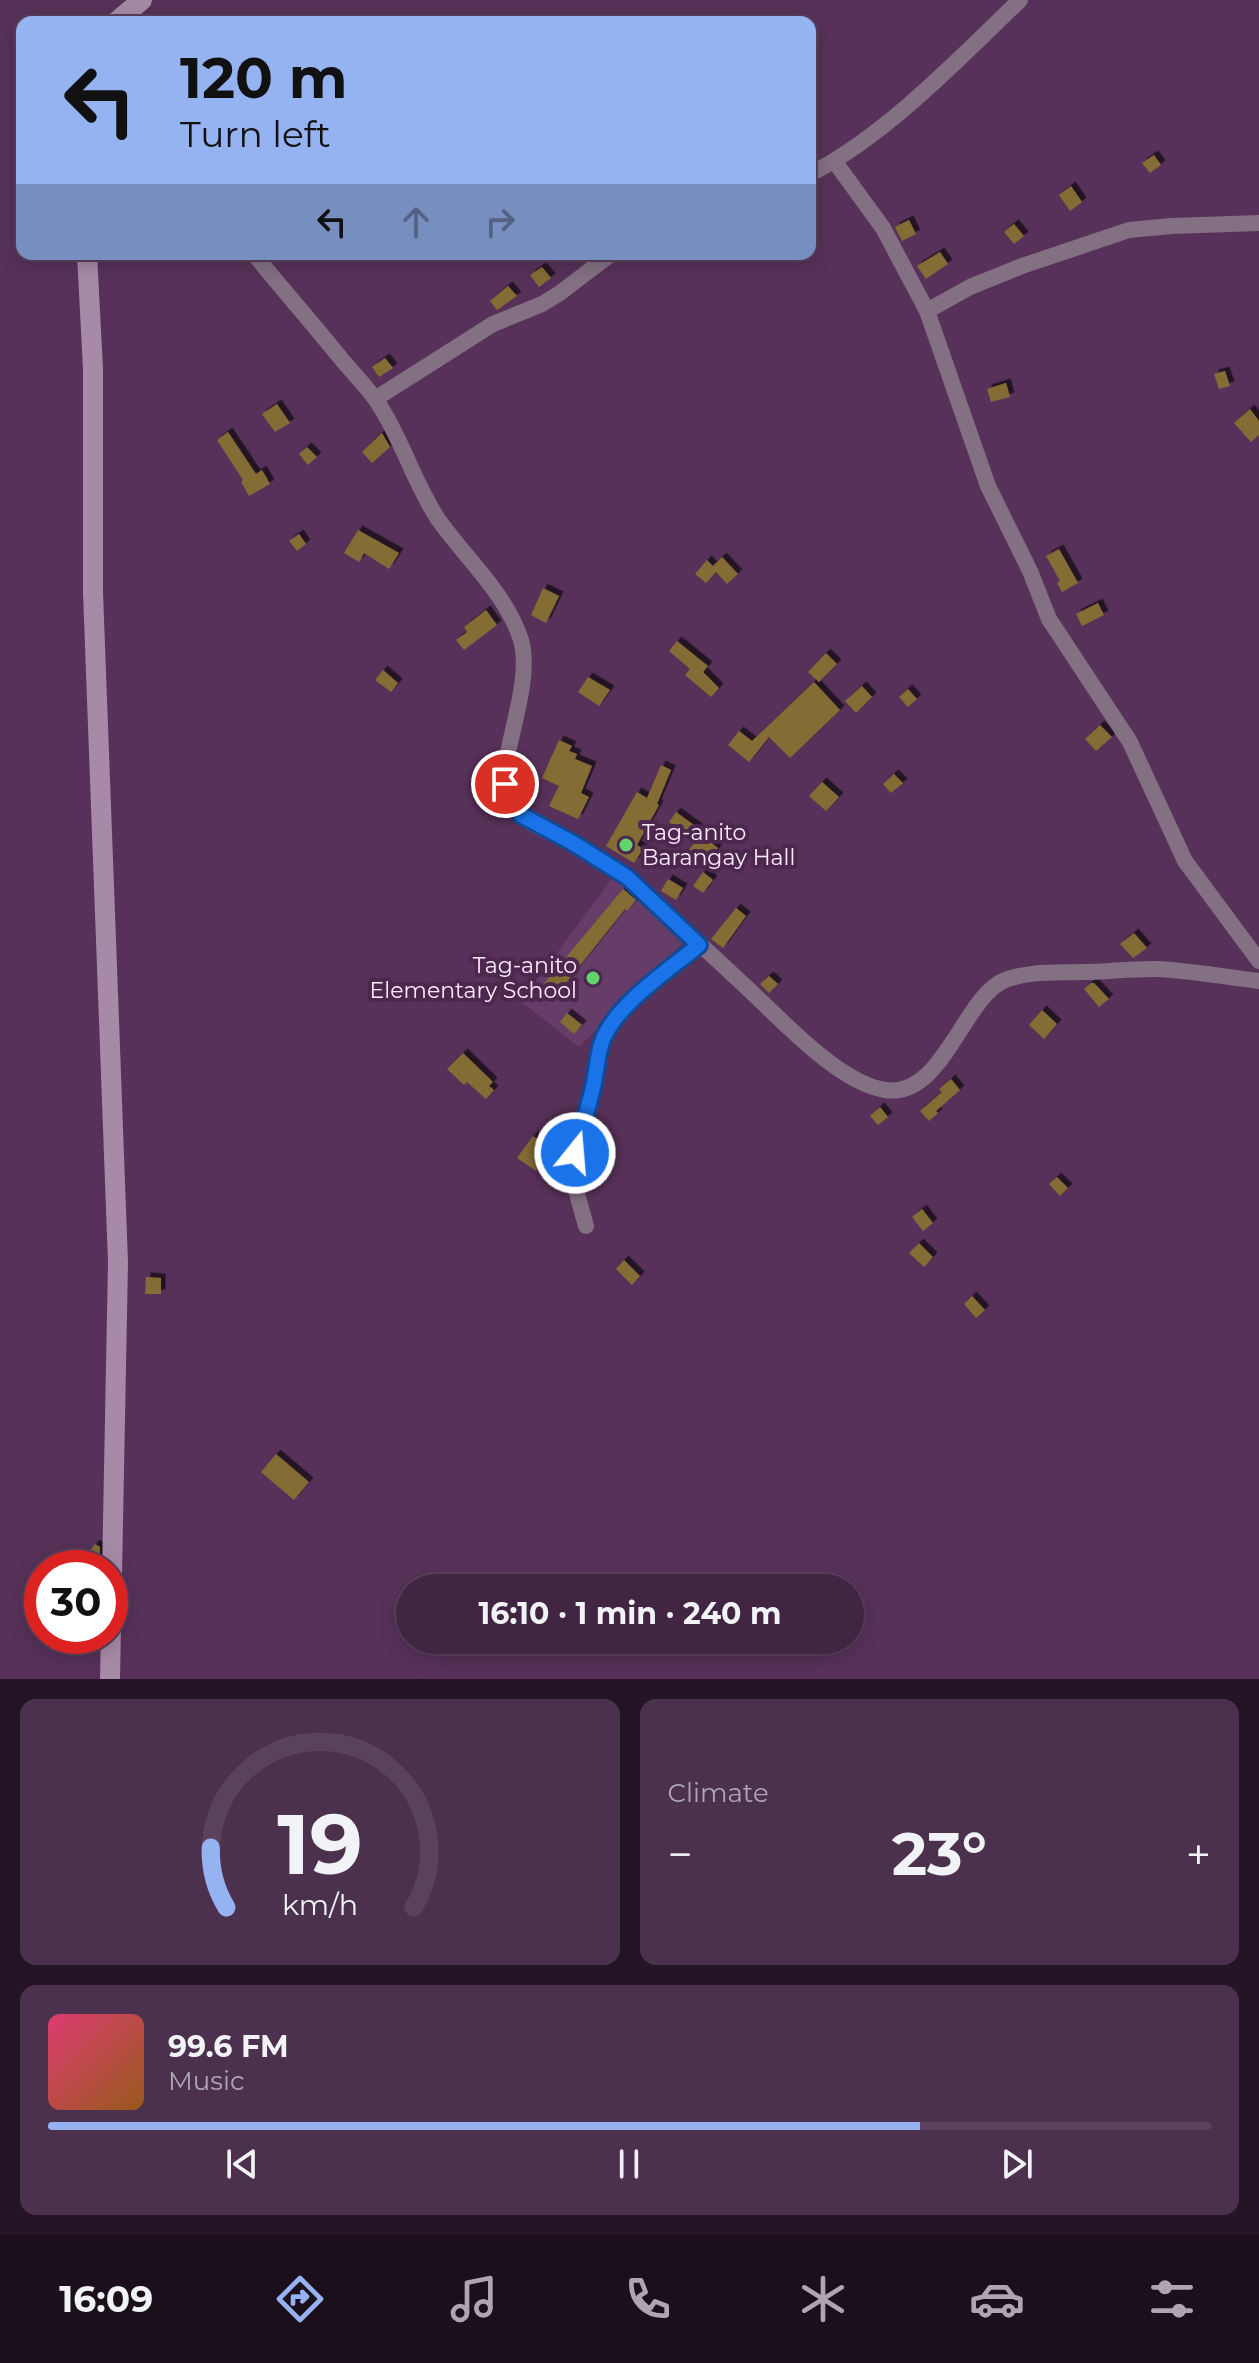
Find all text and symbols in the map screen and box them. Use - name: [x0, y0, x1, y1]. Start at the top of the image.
- text: 120 m: [180, 44, 348, 112]
- icon: left: [48, 48, 152, 152]
- text: Turn left: [180, 112, 331, 156]
- icon: left: [310, 200, 354, 244]
- icon: ahead: [394, 200, 438, 244]
- icon: right: [478, 200, 522, 244]
- pin: [471, 750, 539, 818]
- icon: arrive: [483, 762, 527, 806]
- place label: Tag-anito Barangay Hall: [642, 819, 795, 871]
- marker: Tag-anito Barangay Hall: [617, 836, 635, 854]
- place label: Tag-anito Elementary School: [370, 952, 577, 1004]
- marker: Tag-anito Elementary School: [584, 969, 602, 987]
- position arrow: [533, 1111, 617, 1195]
- speed limit sign: 30: [24, 1550, 128, 1654]
- text: 16:10 · 1 min · 240 m: [479, 1595, 781, 1632]
- text: Climate: [668, 1777, 769, 1809]
- text: 19: [277, 1793, 363, 1895]
- text: 23°: [892, 1817, 987, 1890]
- text: −: [668, 1827, 693, 1881]
- text: +: [1186, 1827, 1211, 1881]
- text: km/h: [282, 1887, 358, 1922]
- text: 99.6 FM: [168, 2028, 289, 2065]
- text: Music: [168, 2065, 245, 2097]
- icon: previous: [220, 2142, 264, 2186]
- icon: pause: [607, 2142, 651, 2186]
- icon: next: [995, 2142, 1039, 2186]
- icon: directions: [272, 2271, 328, 2327]
- icon: music: [446, 2271, 502, 2327]
- icon: phone: [620, 2271, 676, 2327]
- icon: climate: [795, 2271, 851, 2327]
- icon: car: [969, 2271, 1025, 2327]
- icon: filters: [1144, 2271, 1200, 2327]
- text: 16:09: [59, 2277, 153, 2321]

